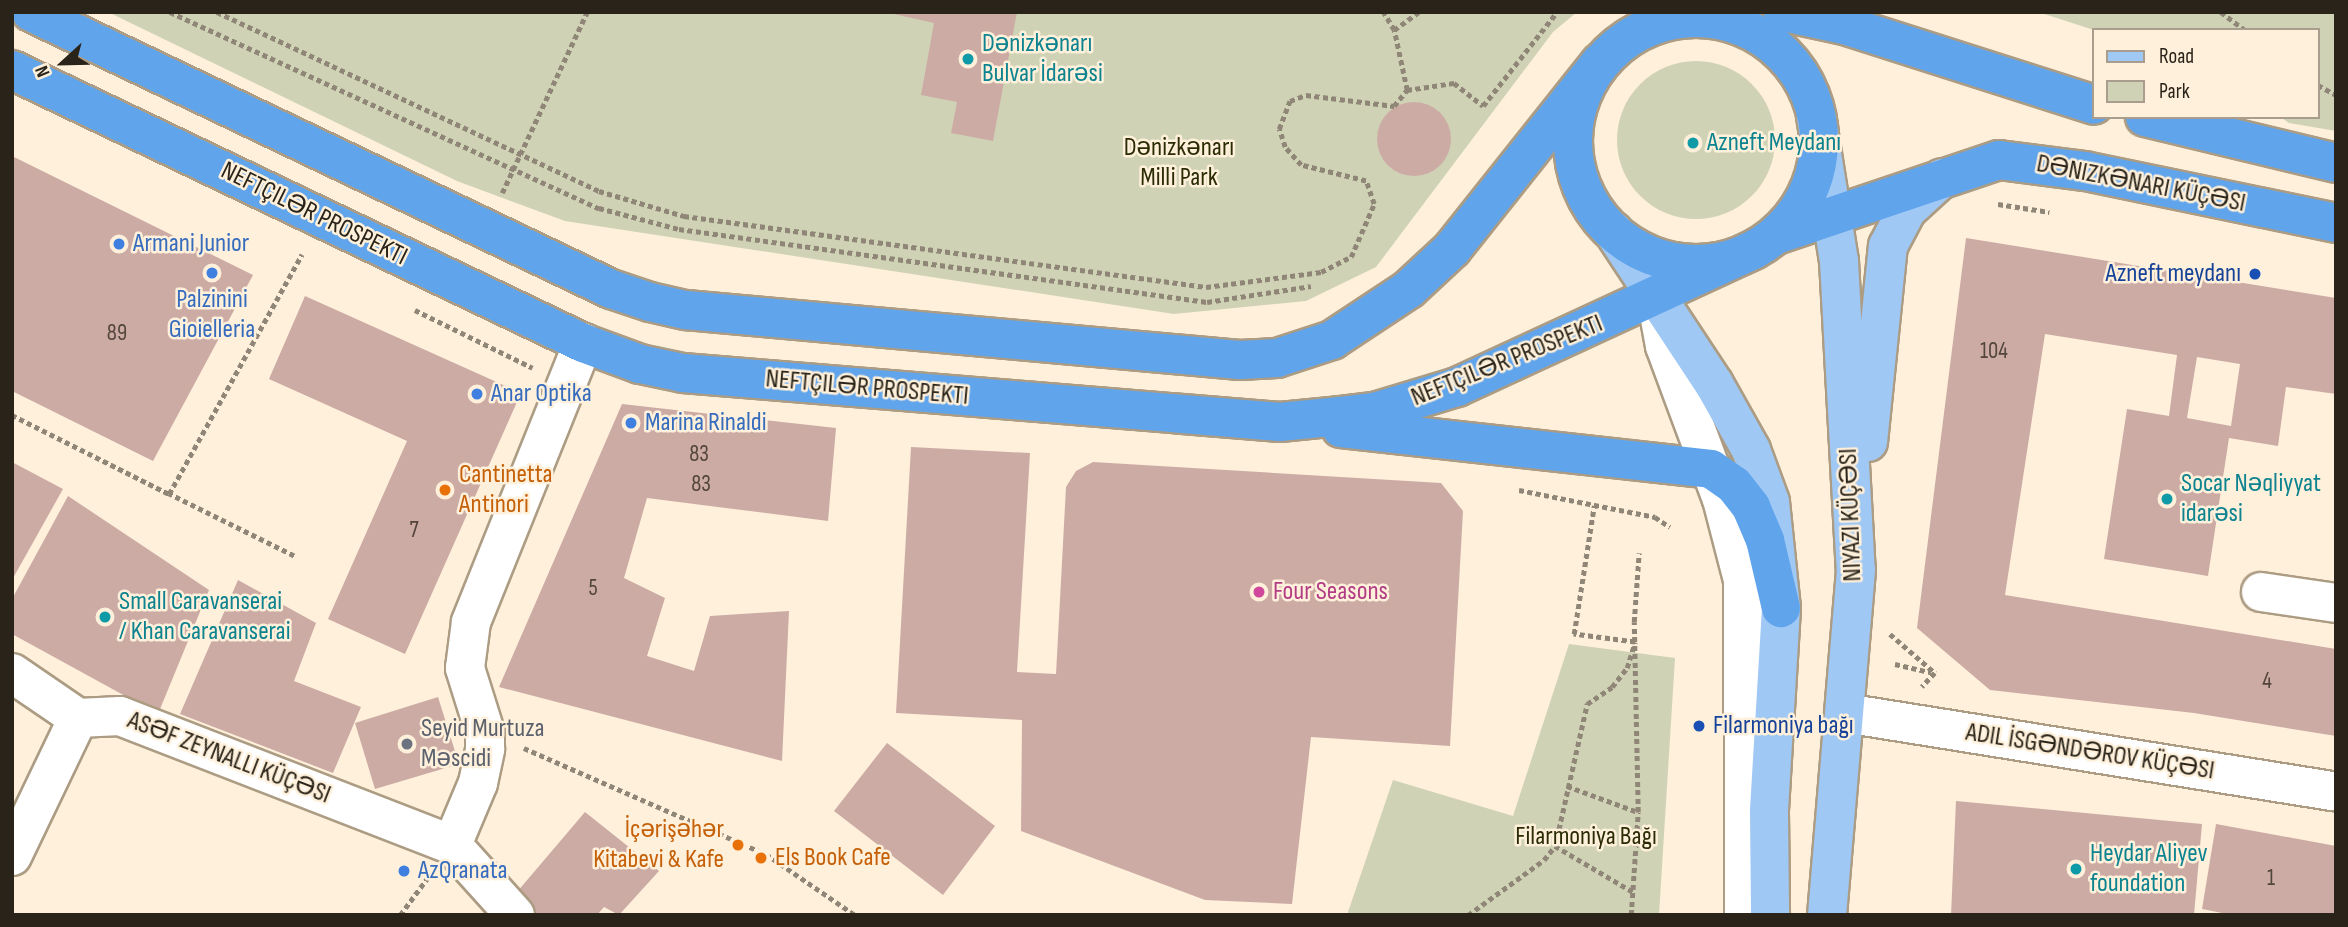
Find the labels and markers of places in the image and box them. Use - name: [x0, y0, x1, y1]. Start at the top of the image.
- place label: Dənizkənarı Bulvar İdarəsi: [982, 28, 1103, 90]
- marker: Dənizkənarı Bulvar İdarəsi: [960, 51, 976, 67]
- place label: Azneft Meydanı: [1707, 127, 1841, 159]
- marker: Azneft Meydanı: [1685, 135, 1701, 151]
- place label: Armani Junior: [133, 228, 249, 260]
- marker: Armani Junior: [111, 236, 127, 252]
- place label: Azneft meydanı: [2106, 258, 2241, 290]
- marker: Palzinini Gioielleria: [204, 265, 220, 281]
- marker: Azneft meydanı: [2247, 266, 2263, 282]
- place label: Palzinini Gioielleria: [169, 284, 255, 346]
- place label: Anar Optika: [491, 378, 592, 410]
- marker: Anar Optika: [469, 386, 485, 402]
- place label: Marina Rinaldi: [645, 407, 767, 439]
- marker: Marina Rinaldi: [623, 415, 639, 431]
- place label: Cantinetta Antinori: [459, 459, 552, 520]
- place label: Socar Nəqliyyat idarəsi: [2181, 468, 2321, 530]
- marker: Cantinetta Antinori: [437, 482, 453, 498]
- marker: Socar Nəqliyyat idarəsi: [2159, 491, 2175, 507]
- place label: Four Seasons: [1273, 576, 1388, 608]
- marker: Four Seasons: [1251, 584, 1267, 600]
- place label: Small Caravanserai / Khan Caravanserai: [119, 586, 290, 648]
- marker: Small Caravanserai / Khan Caravanserai: [97, 609, 113, 625]
- place label: Filarmoniya bağı: [1713, 710, 1854, 742]
- place label: Seyid Murtuza Məscidi: [421, 713, 544, 774]
- marker: Filarmoniya bağı: [1691, 718, 1707, 734]
- marker: Seyid Murtuza Məscidi: [399, 736, 415, 752]
- place label: İçərişəhər Kitabevi & Kafe: [593, 814, 724, 876]
- marker: İçərişəhər Kitabevi & Kafe: [730, 837, 746, 853]
- place label: Heydar Aliyev foundation: [2090, 838, 2208, 900]
- place label: Els Book Cafe: [775, 842, 891, 874]
- marker: Els Book Cafe: [753, 850, 769, 866]
- place label: AzQranata: [418, 855, 507, 887]
- marker: Heydar Aliyev foundation: [2068, 861, 2084, 877]
- marker: AzQranata: [396, 863, 412, 879]

